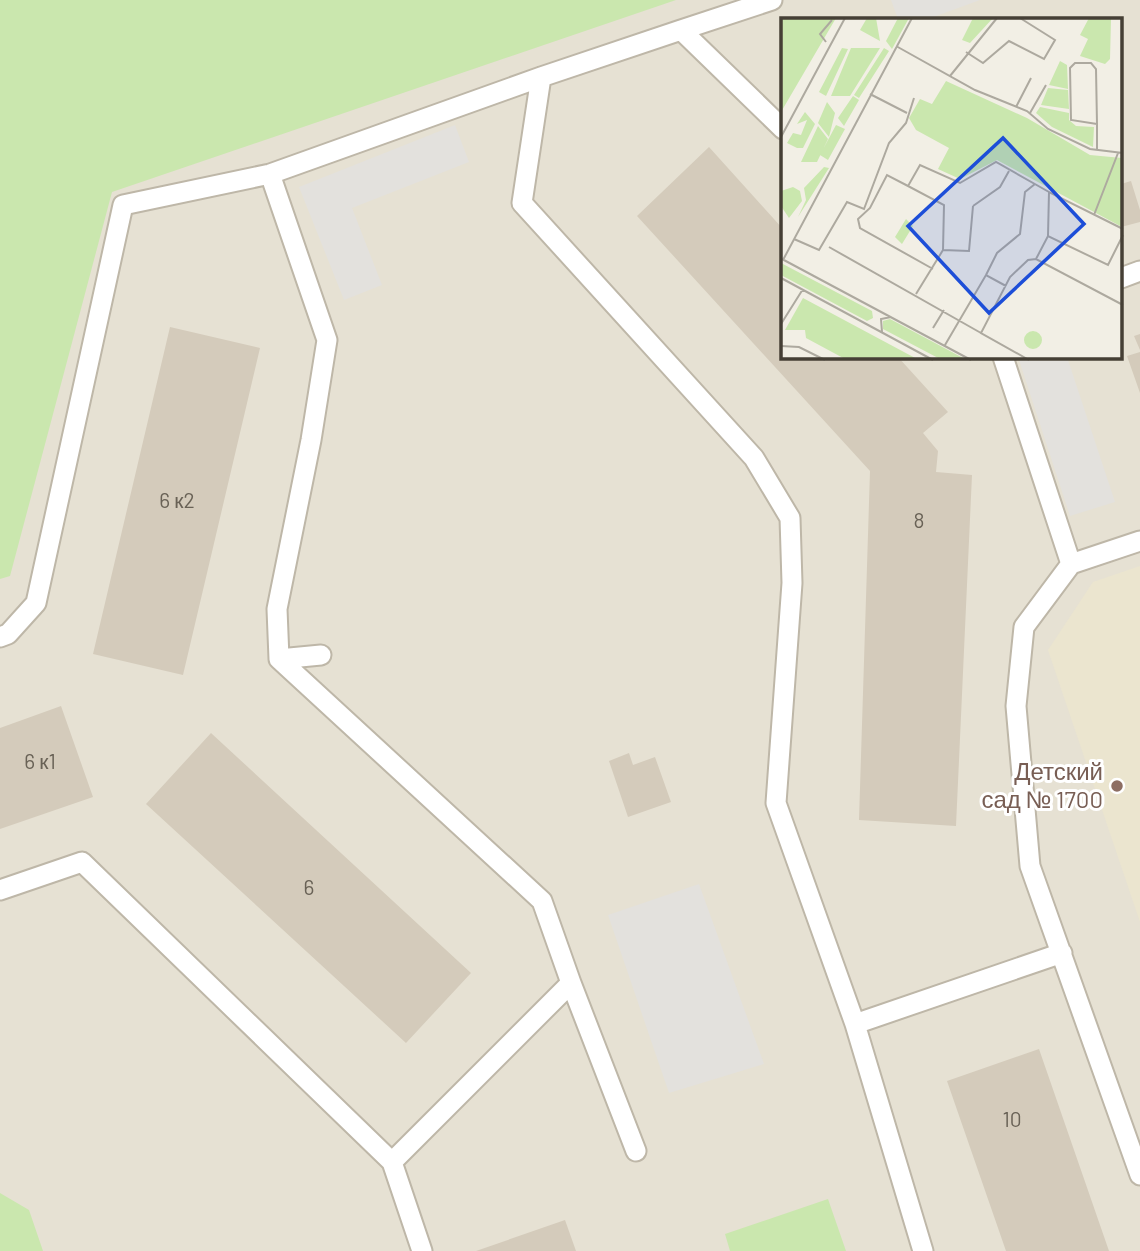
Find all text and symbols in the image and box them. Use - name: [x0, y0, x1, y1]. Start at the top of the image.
- inset map: [781, 18, 1122, 359]
- house number: 6 к2: [159, 487, 195, 512]
- house number: 8: [914, 507, 924, 532]
- house number: 6 к1: [24, 748, 56, 773]
- place label: Детский сад № 1700: [981, 756, 1103, 813]
- marker: Детский сад № 1700: [1109, 778, 1125, 794]
- house number: 6: [304, 874, 314, 899]
- house number: 10: [1002, 1106, 1022, 1131]

